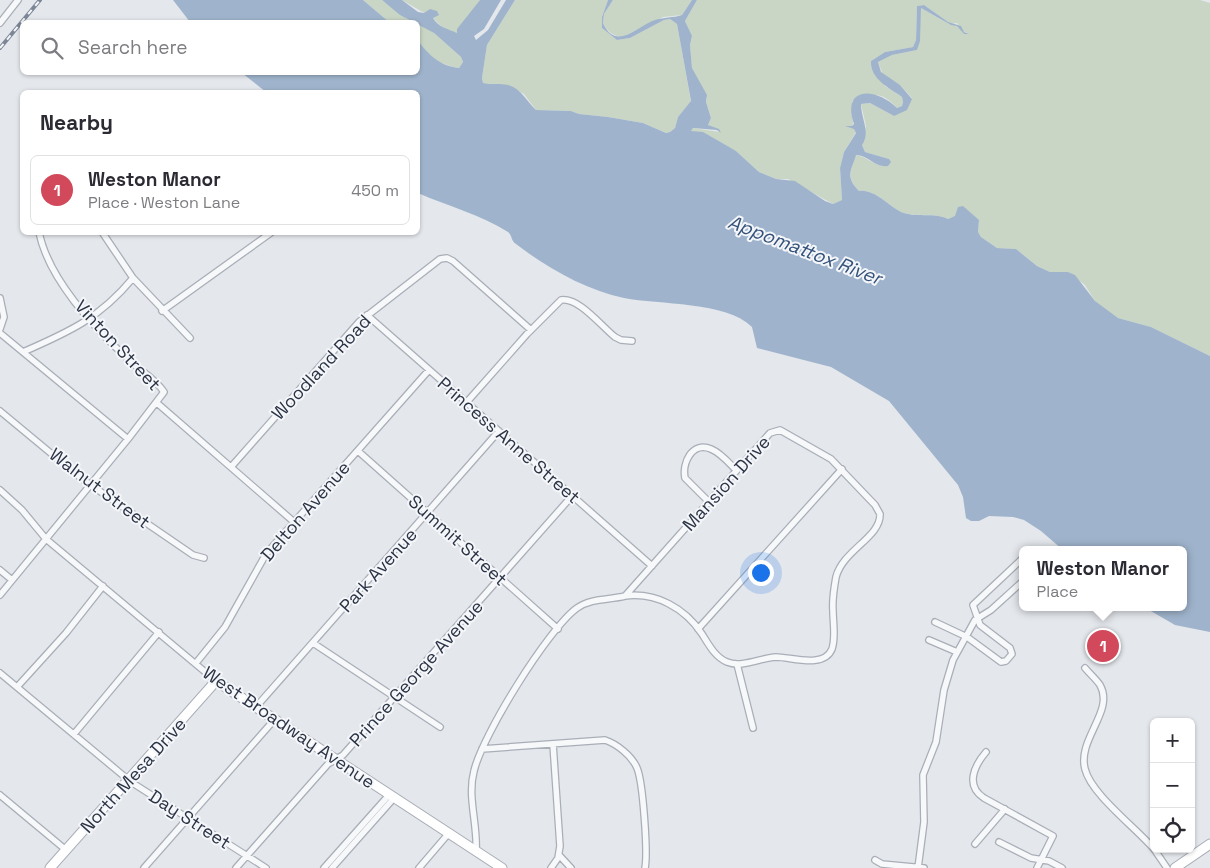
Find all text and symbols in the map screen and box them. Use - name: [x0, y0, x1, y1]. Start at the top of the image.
- search box: [20, 20, 420, 75]
- icon: search: [38, 34, 66, 62]
- text: Search here: [78, 35, 188, 60]
- text: Nearby: [40, 109, 113, 136]
- text: Weston Manor: [88, 167, 221, 192]
- text: 1: [53, 180, 61, 201]
- text: 450 m: [351, 180, 399, 201]
- text: Place · Weston Lane: [88, 192, 240, 213]
- water label: Appomattox River: [725, 209, 887, 291]
- street label: Vinton Street: [70, 295, 166, 395]
- street label: Woodland Road: [266, 310, 376, 424]
- street label: Princess Anne Street: [433, 372, 585, 508]
- street label: Mansion Drive: [677, 430, 775, 536]
- street label: Walnut Street: [45, 443, 155, 533]
- street label: Delton Avenue: [255, 456, 355, 566]
- street label: Summit Street: [404, 490, 512, 590]
- street label: Park Avenue: [334, 523, 422, 617]
- popup: [1019, 546, 1187, 611]
- text: Weston Manor: [1037, 556, 1169, 581]
- your location: [748, 560, 774, 586]
- text: Place: [1037, 581, 1078, 602]
- street label: Prince George Avenue: [344, 595, 488, 751]
- pin: 1: [1087, 627, 1119, 665]
- street label: West Broadway Avenue: [198, 661, 380, 793]
- street label: North Mesa Drive: [75, 712, 191, 838]
- map controls: [1150, 718, 1195, 853]
- button: +: [1150, 718, 1195, 763]
- button: −: [1150, 763, 1195, 808]
- street label: Day Street: [145, 784, 235, 854]
- button: locate: [1150, 808, 1195, 853]

